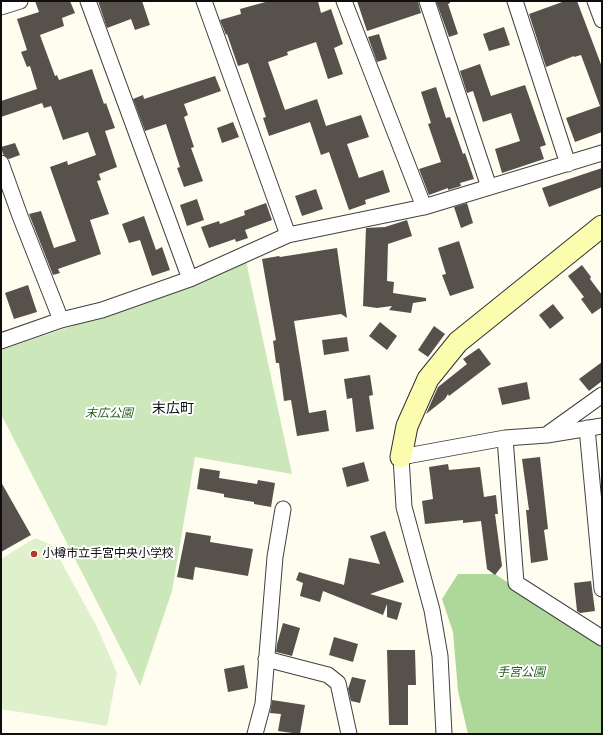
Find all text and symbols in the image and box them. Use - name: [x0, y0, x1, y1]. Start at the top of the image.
- district label: 末広町: [152, 401, 194, 417]
- park label: 末広公園: [85, 407, 133, 421]
- place label: 小樽市立手宮中央小学校: [42, 547, 174, 561]
- marker: 小樽市立手宮中央小学校: [29, 549, 39, 559]
- park label: 手宮公園: [497, 666, 545, 680]

